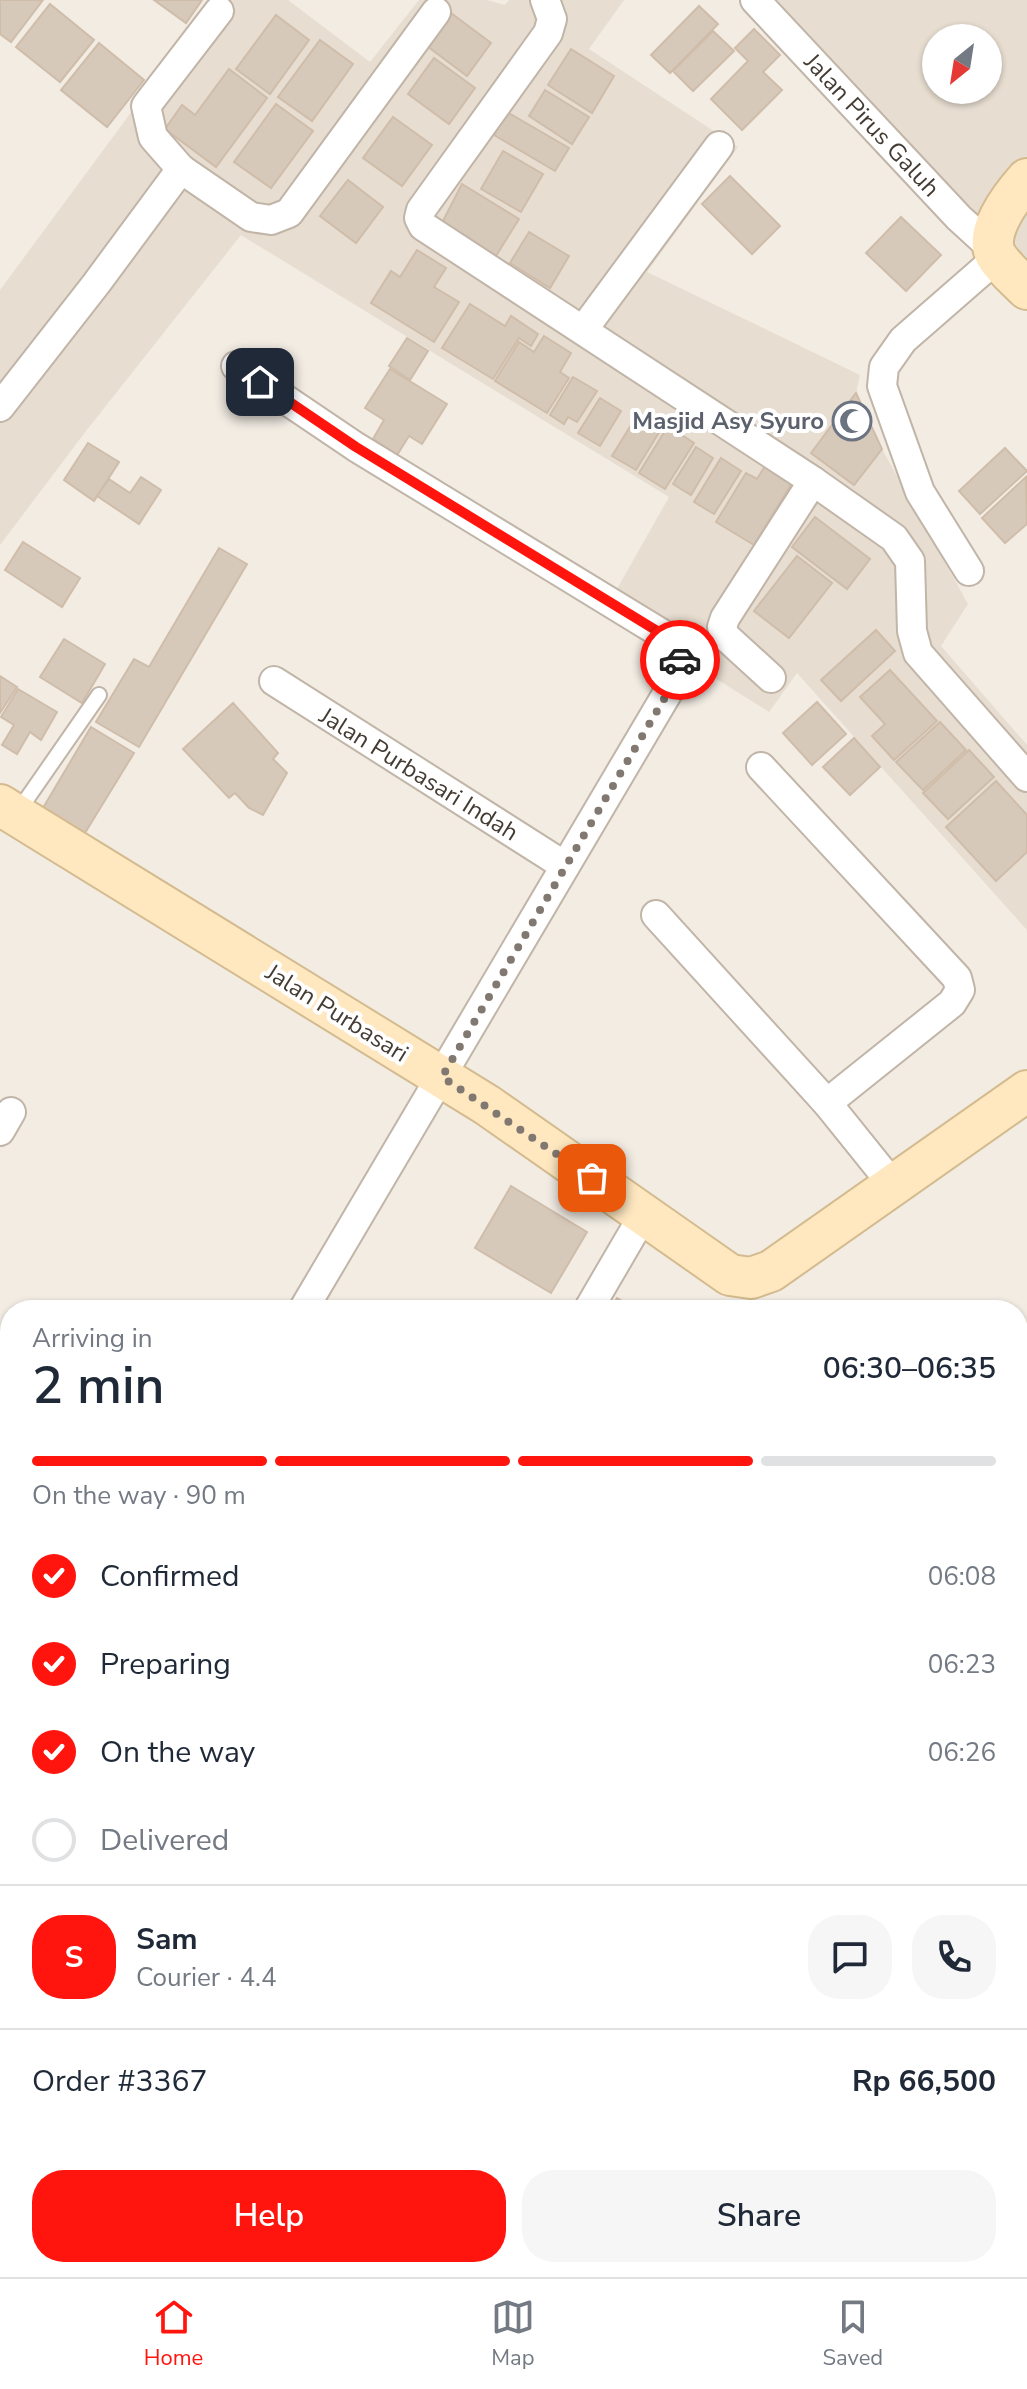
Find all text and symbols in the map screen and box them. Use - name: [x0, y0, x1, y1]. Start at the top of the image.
- north arrow: [922, 24, 1002, 104]
- map controls: [922, 24, 1002, 104]
- street label: Jalan Pirus Galuh: [797, 46, 947, 204]
- pin: [226, 348, 294, 416]
- icon: home: [238, 360, 282, 404]
- mosque icon: Masjid Asy Syuro: [831, 400, 873, 442]
- place label: Masjid Asy Syuro: [632, 405, 824, 437]
- courier: [640, 620, 720, 700]
- icon: car: [658, 638, 702, 682]
- street label: Jalan Purbasari Indah: [313, 699, 524, 848]
- street label: Jalan Purbasari: [259, 956, 414, 1070]
- pin: [558, 1144, 626, 1212]
- icon: bag: [570, 1156, 614, 1200]
- text: Arriving in: [32, 1321, 153, 1356]
- text: 06:30–06:35: [823, 1348, 996, 1389]
- text: 2 min: [32, 1350, 165, 1421]
- text: On the way · 90 m: [32, 1478, 246, 1513]
- icon: check: [32, 1554, 76, 1598]
- text: Confirmed: [100, 1556, 240, 1597]
- text: 06:08: [928, 1559, 996, 1594]
- icon: check: [32, 1642, 76, 1686]
- text: Preparing: [100, 1644, 231, 1685]
- text: 06:23: [928, 1647, 996, 1682]
- icon: check: [32, 1730, 76, 1774]
- text: On the way: [100, 1732, 255, 1773]
- text: 06:26: [928, 1735, 996, 1770]
- text: Delivered: [100, 1820, 229, 1861]
- button: chat: [808, 1915, 892, 1999]
- button: phone: [912, 1915, 996, 1999]
- text: Sam: [136, 1919, 198, 1960]
- text: S: [65, 1937, 83, 1978]
- text: Courier · 4.4: [136, 1960, 277, 1995]
- text: Order #3367: [32, 2061, 207, 2102]
- text: Rp 66,500: [852, 2061, 996, 2102]
- button: Help: [32, 2170, 506, 2262]
- button: Share: [522, 2170, 996, 2262]
- tab: Home: [144, 2295, 203, 2373]
- tab: Map: [491, 2295, 535, 2373]
- tab: Saved: [822, 2295, 883, 2373]

